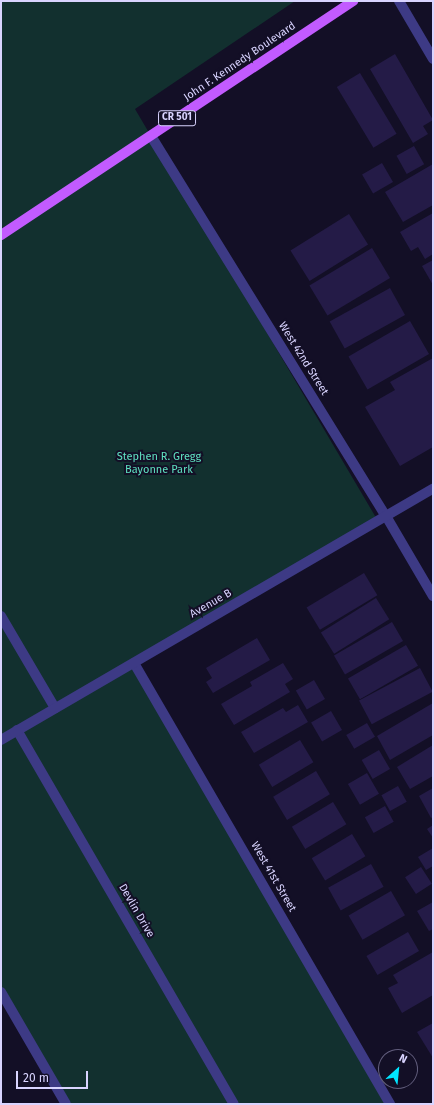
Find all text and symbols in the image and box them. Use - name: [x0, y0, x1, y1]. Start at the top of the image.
- street label: John F. Kennedy Boulevard: [182, 20, 298, 104]
- road number: CR 501: [158, 110, 196, 126]
- street label: West 42nd Street: [275, 320, 331, 398]
- park label: Stephen R. Gregg Bayonne Park: [117, 451, 201, 477]
- street label: Avenue B: [188, 587, 234, 621]
- street label: West 41st Street: [248, 840, 298, 914]
- street label: Devlin Drive: [115, 882, 157, 940]
- north arrow: [378, 1049, 418, 1089]
- text: N: [397, 1051, 409, 1066]
- scale bar: [18, 1063, 90, 1089]
- text: 20 m: [23, 1071, 49, 1085]

